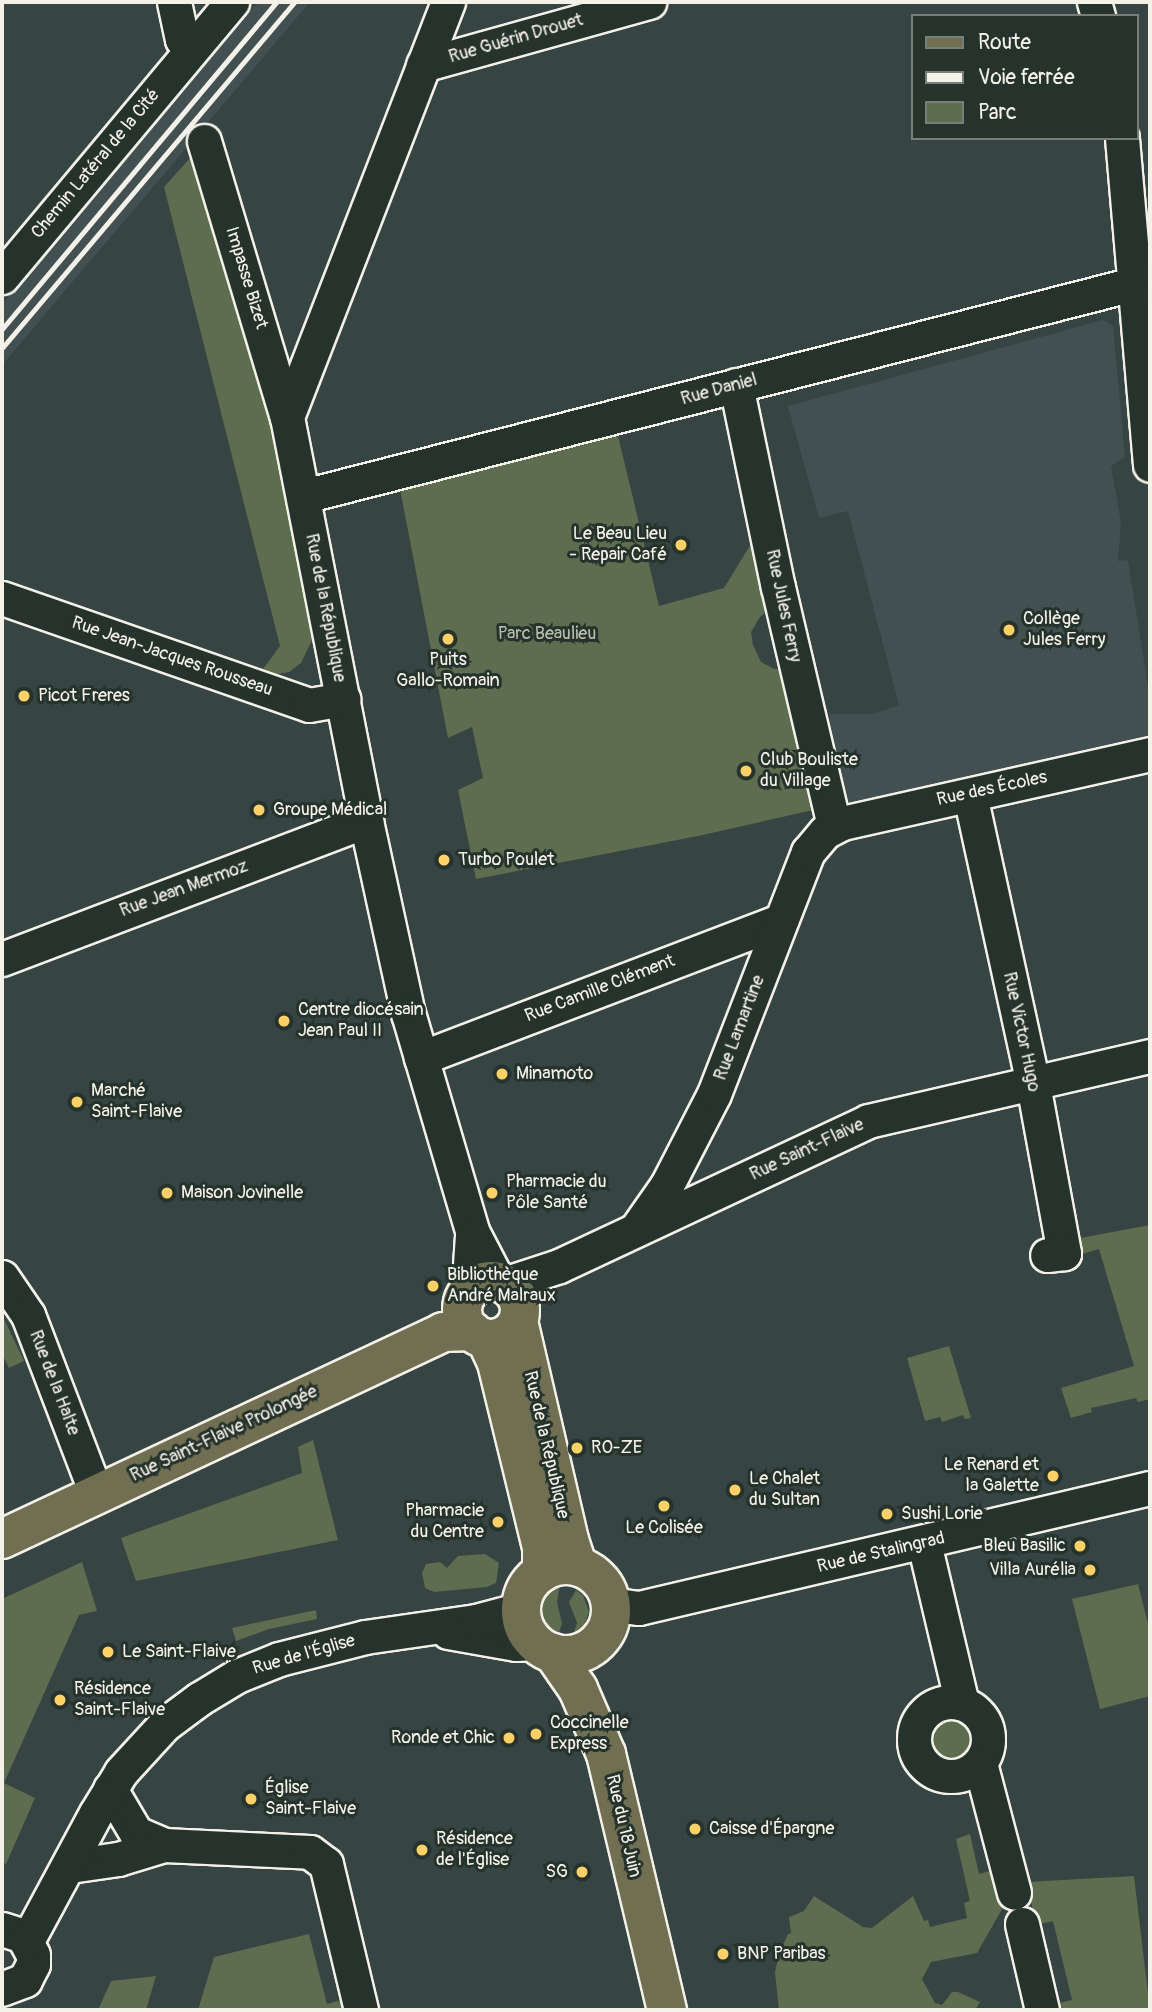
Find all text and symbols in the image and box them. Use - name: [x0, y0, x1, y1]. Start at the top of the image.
- street label: Rue Guérin Drouet: [446, 10, 586, 68]
- legend: [911, 14, 1138, 140]
- text: Route: [978, 29, 1031, 56]
- text: Voie ferrée: [978, 64, 1075, 91]
- street label: Chemin Latéral de la Cité: [27, 85, 165, 243]
- text: Parc: [978, 99, 1017, 126]
- street label: Impasse Bizet: [220, 224, 272, 332]
- street label: Rue Daniel: [679, 369, 759, 411]
- place label: Le Beau Lieu - Repair Café: [569, 524, 667, 566]
- street label: Rue de la République: [300, 532, 350, 684]
- marker: Le Beau Lieu - Repair Café: [673, 537, 689, 553]
- street label: Rue Jules Ferry: [761, 548, 805, 664]
- place label: Collège Jules Ferry: [1023, 609, 1105, 652]
- street label: Rue Jean-Jacques Rousseau: [69, 612, 275, 702]
- marker: Collège Jules Ferry: [1001, 622, 1017, 638]
- park label: Parc Beaulieu: [498, 623, 596, 645]
- marker: Puits Gallo-Romain: [440, 631, 456, 647]
- place label: Puits Gallo-Romain: [396, 650, 500, 692]
- place label: Picot Freres: [38, 685, 130, 707]
- marker: Picot Freres: [16, 688, 32, 704]
- place label: Club Bouliste du Village: [760, 750, 858, 792]
- marker: Club Bouliste du Village: [738, 763, 754, 779]
- street label: Rue des Écoles: [935, 767, 1049, 811]
- place label: Groupe Médical: [273, 799, 387, 821]
- marker: Groupe Médical: [251, 802, 267, 818]
- place label: Turbo Poulet: [458, 849, 554, 871]
- marker: Turbo Poulet: [436, 852, 452, 868]
- street label: Rue Jean Mermoz: [117, 856, 251, 922]
- street label: Rue Camille Clément: [522, 950, 678, 1028]
- street label: Rue Victor Hugo: [998, 970, 1044, 1094]
- street label: Rue Lamartine: [710, 972, 770, 1084]
- place label: Centre diocésain Jean Paul II: [298, 1000, 424, 1042]
- marker: Centre diocésain Jean Paul II: [276, 1013, 292, 1029]
- place label: Minamoto: [516, 1063, 593, 1085]
- marker: Minamoto: [494, 1066, 510, 1082]
- place label: Marché Saint-Flaive: [91, 1081, 182, 1124]
- marker: Marché Saint-Flaive: [69, 1094, 85, 1110]
- street label: Rue Saint-Flaive: [747, 1114, 867, 1186]
- place label: Pharmacie du Pôle Santé: [506, 1172, 607, 1214]
- place label: Maison Jovinelle: [181, 1182, 303, 1204]
- marker: Maison Jovinelle: [159, 1185, 175, 1201]
- marker: Pharmacie du Pôle Santé: [484, 1185, 500, 1201]
- place label: Bibliothèque André Malraux: [447, 1265, 556, 1308]
- marker: Bibliothèque André Malraux: [425, 1278, 441, 1294]
- street label: Rue de la Halte: [24, 1327, 84, 1439]
- street label: Rue de la République: [519, 1369, 573, 1521]
- street label: Rue Saint-Flaive Prolongée: [127, 1381, 321, 1487]
- place label: RO-ZE: [591, 1437, 642, 1459]
- marker: RO-ZE: [569, 1440, 585, 1456]
- place label: Le Renard et la Galette: [944, 1455, 1039, 1498]
- marker: Le Renard et la Galette: [1045, 1468, 1061, 1484]
- place label: Le Chalet du Sultan: [749, 1469, 820, 1512]
- marker: Le Chalet du Sultan: [727, 1482, 743, 1498]
- marker: Le Colisée: [656, 1498, 672, 1514]
- place label: Pharmacie du Centre: [405, 1501, 484, 1544]
- place label: Sushi Lorie: [901, 1503, 983, 1525]
- marker: Sushi Lorie: [879, 1506, 895, 1522]
- marker: Pharmacie du Centre: [490, 1514, 506, 1530]
- place label: Le Colisée: [625, 1517, 703, 1539]
- street label: Rue de Stalingrad: [815, 1528, 947, 1578]
- place label: Bleu Basilic: [983, 1535, 1066, 1557]
- marker: Bleu Basilic: [1072, 1538, 1088, 1554]
- place label: Villa Aurélia: [989, 1559, 1076, 1581]
- marker: Villa Aurélia: [1082, 1562, 1098, 1578]
- street label: Rue de l'Église: [250, 1630, 358, 1680]
- place label: Le Saint-Flaive: [122, 1641, 236, 1663]
- marker: Le Saint-Flaive: [100, 1644, 116, 1660]
- place label: Résidence Saint-Flaive: [74, 1679, 165, 1722]
- marker: Résidence Saint-Flaive: [52, 1692, 68, 1708]
- place label: Coccinelle Express: [550, 1713, 629, 1756]
- marker: Coccinelle Express: [528, 1726, 544, 1742]
- place label: Ronde et Chic: [391, 1727, 495, 1749]
- marker: Ronde et Chic: [501, 1730, 517, 1746]
- street label: Rue du 18 Juin: [601, 1772, 645, 1880]
- place label: Église Saint-Flaive: [265, 1778, 356, 1820]
- marker: Église Saint-Flaive: [243, 1791, 259, 1807]
- place label: Caisse d'Épargne: [709, 1818, 834, 1840]
- marker: Caisse d'Épargne: [687, 1821, 703, 1837]
- place label: Résidence de l'Église: [436, 1829, 513, 1871]
- marker: Résidence de l'Église: [414, 1842, 430, 1858]
- place label: SG: [546, 1861, 568, 1883]
- marker: SG: [574, 1864, 590, 1880]
- place label: BNP Paribas: [737, 1943, 826, 1965]
- marker: BNP Paribas: [715, 1946, 731, 1962]

